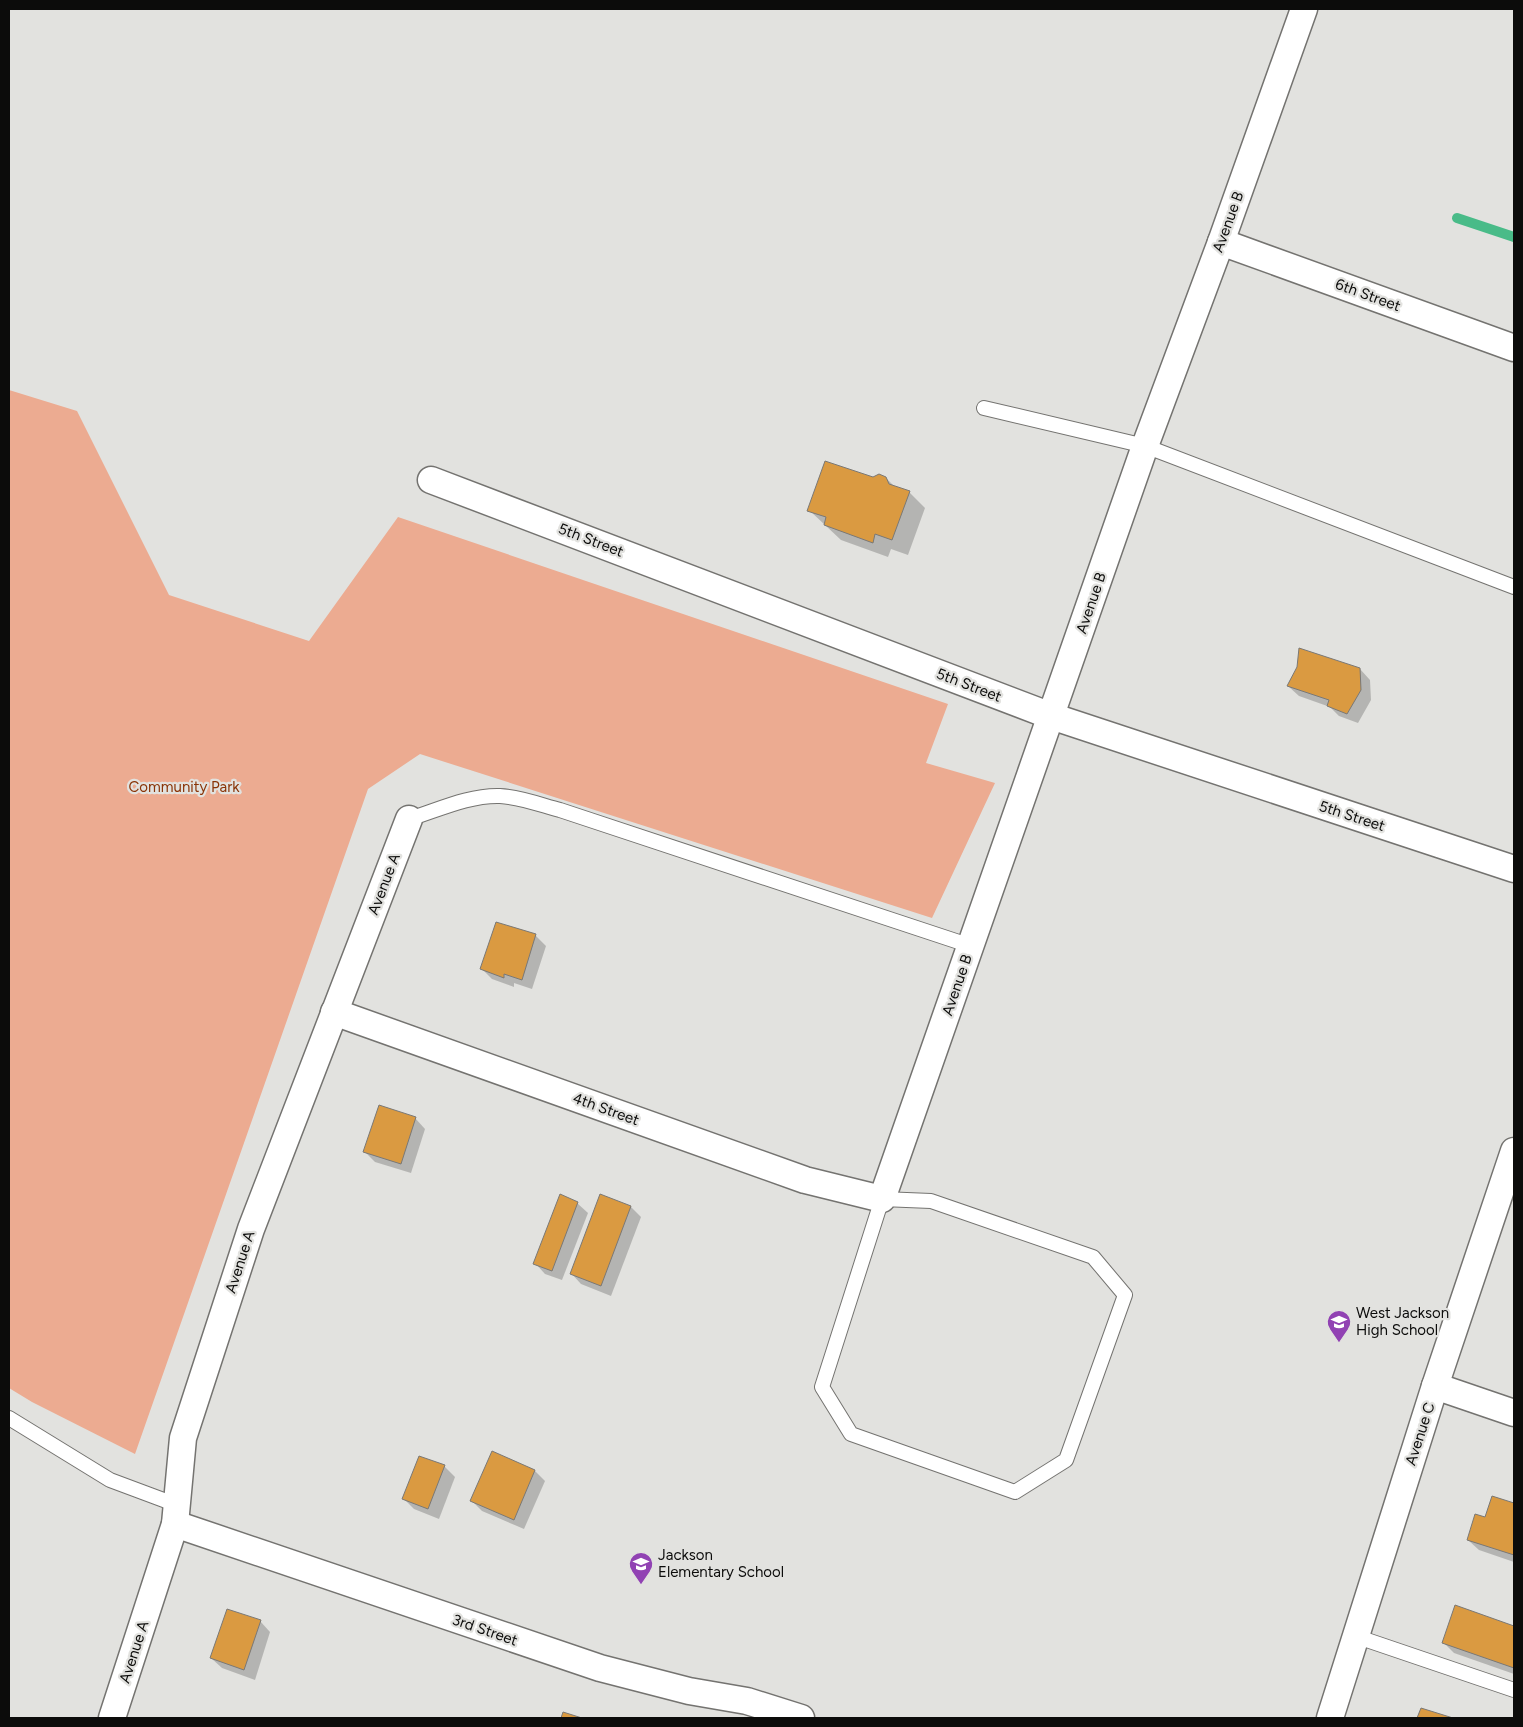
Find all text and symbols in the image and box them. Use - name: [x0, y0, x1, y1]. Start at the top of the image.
- street label: Avenue B: [1209, 189, 1247, 255]
- street label: 6th Street: [1333, 275, 1403, 315]
- street label: 5th Street: [556, 519, 626, 561]
- street label: Avenue B: [1072, 570, 1110, 636]
- street label: 5th Street: [934, 664, 1004, 706]
- park label: Community Park: [128, 778, 240, 796]
- street label: 5th Street: [1317, 797, 1388, 835]
- street label: Avenue A: [364, 851, 404, 917]
- street label: Avenue B: [938, 952, 976, 1018]
- street label: 4th Street: [570, 1089, 642, 1129]
- street label: Avenue A: [221, 1229, 259, 1295]
- place label: West Jackson High School: [1356, 1304, 1449, 1339]
- school or university icon: West Jackson High School: [1326, 1309, 1352, 1343]
- street label: Avenue C: [1401, 1400, 1439, 1468]
- place label: Jackson Elementary School: [658, 1546, 784, 1581]
- school or university icon: Jackson Elementary School: [628, 1551, 654, 1585]
- street label: 3rd Street: [450, 1610, 520, 1650]
- street label: Avenue A: [115, 1619, 153, 1685]

